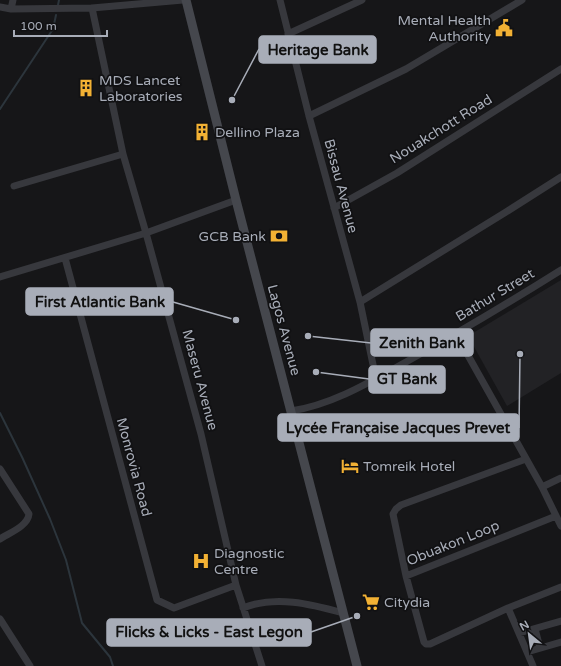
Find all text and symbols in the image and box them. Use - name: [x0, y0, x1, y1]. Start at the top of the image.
- scale bar: [14, 12, 107, 38]
- place label: Mental Health Authority: [398, 12, 491, 45]
- public building icon: Mental Health Authority: [494, 18, 514, 38]
- text: 100 m: [20, 19, 57, 33]
- callout: Heritage Bank: [259, 36, 376, 63]
- text: Heritage Bank: [267, 41, 369, 60]
- place label: MDS Lancet Laboratories: [99, 72, 183, 105]
- building icon: MDS Lancet Laboratories: [76, 78, 96, 98]
- street label: Nouakchott Road: [387, 91, 495, 167]
- building icon: Dellino Plaza: [192, 122, 212, 142]
- place label: Dellino Plaza: [215, 124, 300, 141]
- street label: Bissau Avenue: [320, 137, 362, 235]
- bank icon: GCB Bank: [269, 226, 289, 246]
- place label: GCB Bank: [199, 228, 266, 245]
- street label: Bathur Street: [453, 265, 538, 325]
- street label: Lagos Avenue: [264, 283, 304, 378]
- callout: First Atlantic Bank: [26, 288, 173, 315]
- text: First Atlantic Bank: [35, 293, 165, 311]
- street label: Maseru Avenue: [178, 328, 222, 432]
- callout: Zenith Bank: [371, 329, 473, 356]
- text: Zenith Bank: [379, 334, 465, 352]
- callout: GT Bank: [369, 366, 445, 393]
- text: GT Bank: [377, 370, 437, 388]
- callout: Lycée Française Jacques Prevet: [278, 414, 519, 441]
- street label: Monrovia Road: [113, 416, 155, 518]
- text: Lycée Française Jacques Prevet: [286, 419, 511, 438]
- hotel icon: Tomreik Hotel: [340, 456, 360, 476]
- place label: Tomreik Hotel: [363, 458, 455, 475]
- street label: Obuakon Loop: [404, 517, 502, 569]
- place label: Diagnostic Centre: [214, 545, 285, 578]
- hospital icon: Diagnostic Centre: [191, 551, 211, 571]
- supermarket icon: Citydia: [361, 592, 381, 612]
- place label: Citydia: [384, 594, 430, 611]
- north arrow: [509, 614, 549, 654]
- text: N: [517, 618, 531, 634]
- callout: Flicks & Licks - East Legon: [107, 619, 311, 646]
- text: Flicks & Licks - East Legon: [115, 623, 303, 642]

